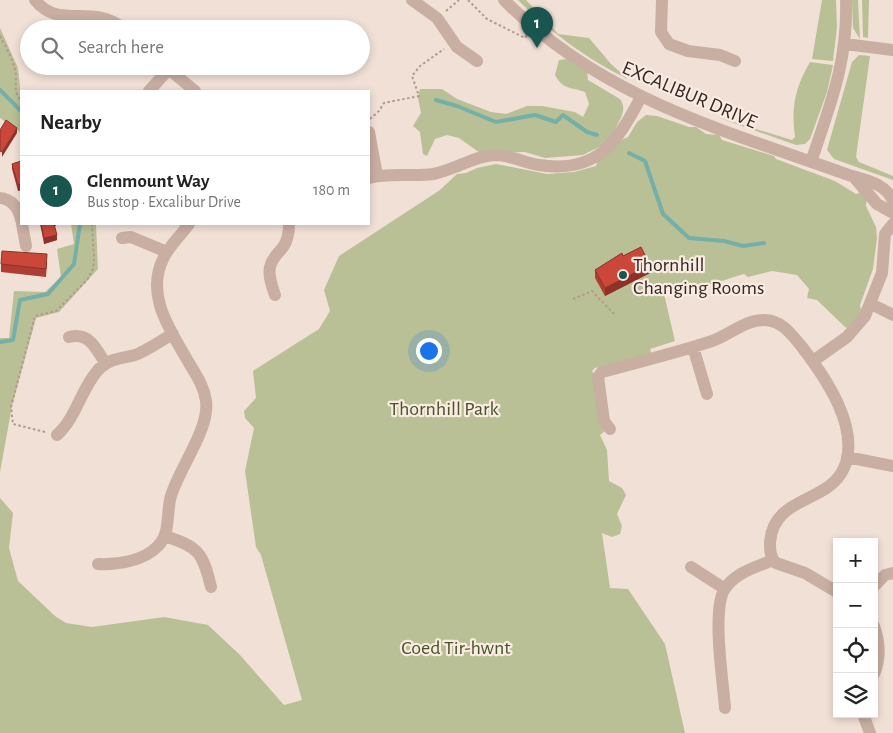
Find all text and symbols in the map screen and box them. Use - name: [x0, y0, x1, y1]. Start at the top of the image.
- pin: 1: [521, 7, 553, 48]
- search box: [20, 20, 370, 75]
- icon: search: [38, 34, 66, 62]
- text: Search here: [78, 38, 164, 57]
- street label: EXCALIBUR DRIVE: [619, 58, 760, 132]
- text: Nearby: [40, 112, 101, 133]
- text: Glenmount Way: [87, 172, 210, 191]
- text: 1: [53, 182, 59, 198]
- text: 180 m: [313, 182, 350, 198]
- text: Bus stop · Excalibur Drive: [87, 194, 241, 210]
- place label: Thornhill Changing Rooms: [633, 255, 764, 298]
- marker: Thornhill Changing Rooms: [617, 269, 629, 281]
- your location: [416, 338, 442, 364]
- park label: Thornhill Park: [389, 399, 499, 419]
- map controls: [833, 538, 878, 718]
- button: +: [833, 538, 878, 583]
- button: −: [833, 583, 878, 628]
- button: locate: [833, 628, 878, 673]
- park label: Coed Tir-hwnt: [401, 638, 511, 658]
- button: layers: [833, 673, 878, 718]

